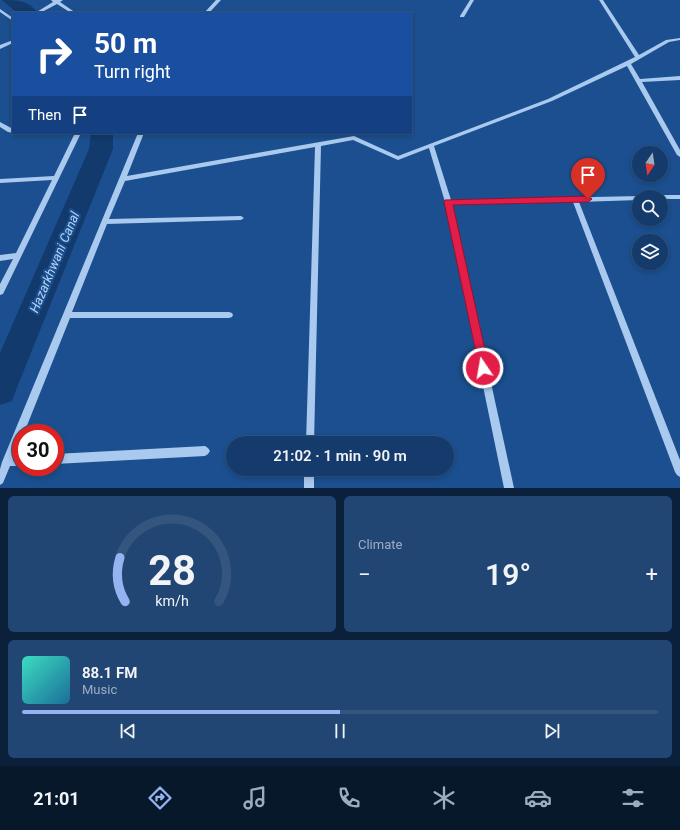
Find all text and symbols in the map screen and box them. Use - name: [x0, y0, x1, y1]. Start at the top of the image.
- text: 50 m: [94, 27, 157, 60]
- icon: right: [28, 28, 80, 80]
- text: Turn right: [94, 61, 171, 82]
- icon: arrive: [69, 104, 91, 126]
- text: Then: [28, 106, 61, 124]
- north arrow: [632, 146, 668, 182]
- map controls: [632, 146, 668, 270]
- pin: [571, 158, 605, 199]
- icon: arrive: [577, 164, 599, 186]
- button: search: [632, 190, 668, 226]
- water label: Hazarkhwani Canal: [26, 209, 83, 315]
- button: layers: [632, 234, 668, 270]
- position arrow: [462, 347, 504, 389]
- speed limit sign: 30: [12, 424, 64, 476]
- text: 21:02 · 1 min · 90 m: [273, 447, 407, 465]
- text: Climate: [358, 537, 402, 552]
- text: 28: [148, 546, 196, 595]
- text: 19°: [485, 557, 531, 592]
- text: −: [358, 562, 371, 587]
- text: +: [646, 562, 658, 587]
- text: km/h: [155, 593, 189, 609]
- text: 88.1 FM: [82, 664, 137, 682]
- text: Music: [82, 682, 117, 697]
- icon: previous: [117, 720, 139, 742]
- icon: pause: [329, 720, 351, 742]
- icon: next: [541, 720, 563, 742]
- icon: directions: [146, 784, 174, 812]
- icon: music: [241, 784, 269, 812]
- icon: phone: [335, 784, 363, 812]
- icon: climate: [430, 784, 458, 812]
- icon: car: [524, 784, 552, 812]
- icon: filters: [619, 784, 647, 812]
- text: 21:01: [33, 788, 80, 809]

